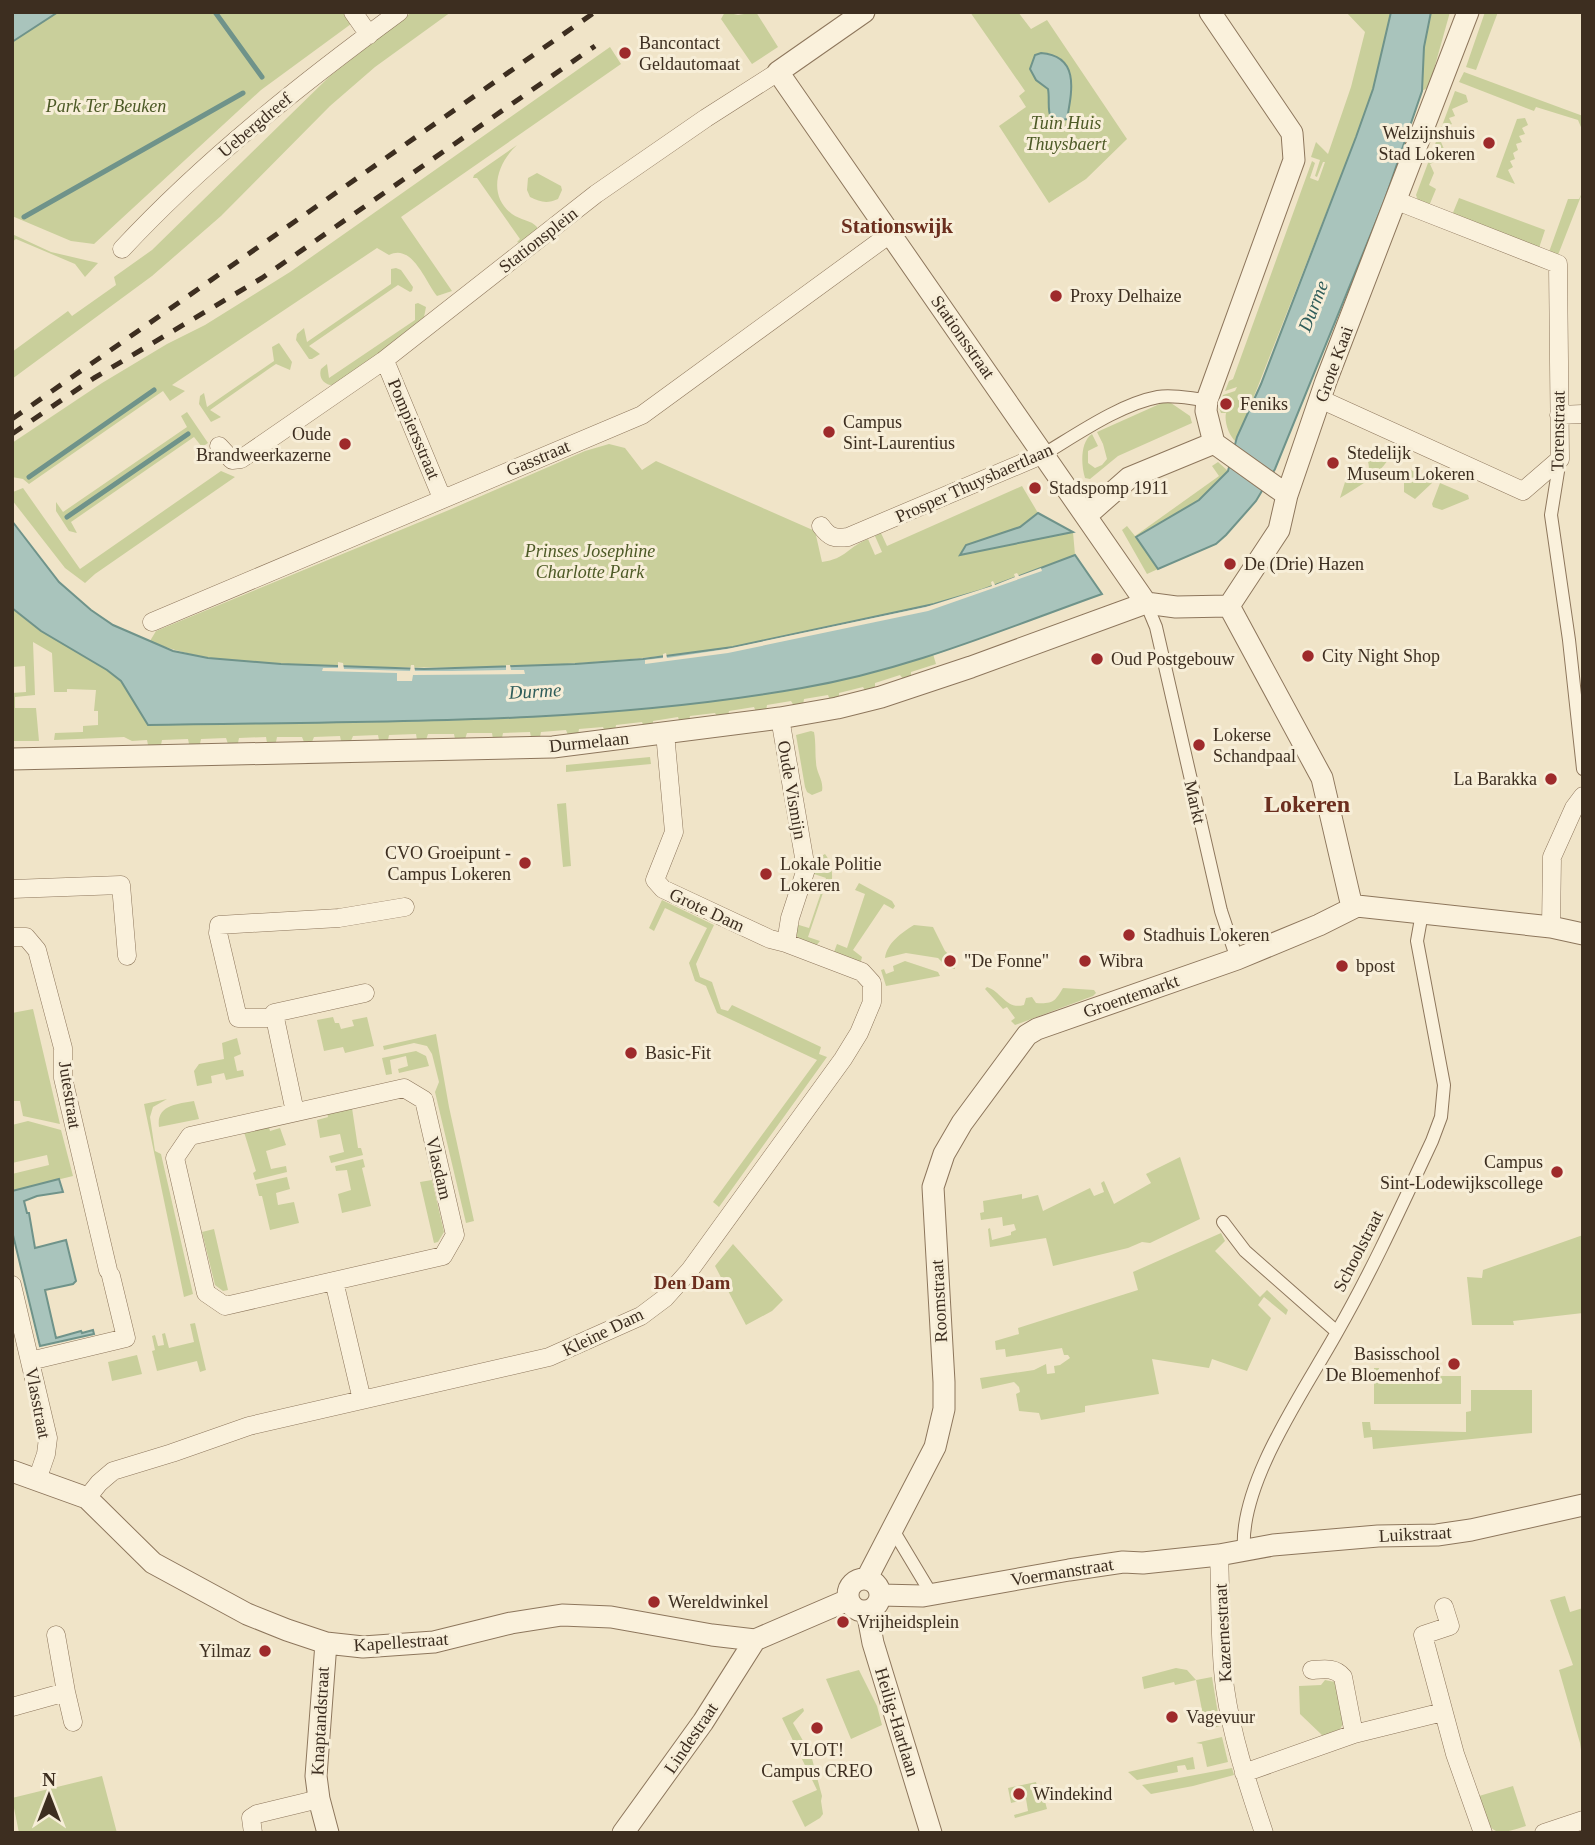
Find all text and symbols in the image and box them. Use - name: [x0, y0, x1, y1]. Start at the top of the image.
- place label: Bancontact Geldautomaat: [639, 33, 740, 74]
- marker: Bancontact Geldautomaat: [617, 45, 633, 61]
- street label: Uebergdreef: [214, 89, 296, 161]
- park label: Park Ter Beuken: [45, 96, 166, 116]
- park label: Tuin Huis Thuysbaert: [1026, 113, 1107, 154]
- place label: Welzijnshuis Stad Lokeren: [1379, 123, 1475, 164]
- marker: Welzijnshuis Stad Lokeren: [1481, 135, 1497, 151]
- street label: Stationsplein: [495, 203, 581, 277]
- district label: Stationswijk: [841, 214, 953, 238]
- water label: Durme: [1293, 278, 1332, 335]
- place label: Proxy Delhaize: [1070, 286, 1181, 306]
- marker: Proxy Delhaize: [1048, 288, 1064, 304]
- street label: Stationsstraat: [927, 292, 999, 382]
- street label: Grote Kaai: [1311, 323, 1357, 405]
- street label: Pompiersstraat: [384, 376, 444, 482]
- street label: Torenstraat: [1547, 390, 1569, 472]
- place label: Feniks: [1240, 394, 1288, 414]
- marker: Feniks: [1218, 396, 1234, 412]
- place label: Campus Sint-Laurentius: [843, 412, 955, 453]
- place label: Oude Brandweerkazerne: [196, 424, 331, 465]
- marker: Campus Sint-Laurentius: [821, 424, 837, 440]
- marker: Oude Brandweerkazerne: [337, 436, 353, 452]
- street label: Gasstraat: [503, 436, 573, 480]
- street label: Prosper Thuysbaertlaan: [892, 439, 1056, 527]
- place label: Stedelijk Museum Lokeren: [1347, 443, 1474, 484]
- marker: Stedelijk Museum Lokeren: [1325, 455, 1341, 471]
- place label: Stadspomp 1911: [1049, 478, 1169, 498]
- marker: Stadspomp 1911: [1027, 480, 1043, 496]
- park label: Prinses Josephine Charlotte Park: [524, 541, 655, 582]
- place label: De (Drie) Hazen: [1244, 554, 1364, 575]
- marker: De (Drie) Hazen: [1222, 556, 1238, 572]
- place label: City Night Shop: [1322, 646, 1440, 666]
- marker: City Night Shop: [1300, 648, 1316, 664]
- place label: Oud Postgebouw: [1111, 649, 1235, 669]
- marker: Oud Postgebouw: [1089, 651, 1105, 667]
- water label: Durme: [507, 679, 562, 703]
- place label: Lokerse Schandpaal: [1213, 725, 1296, 766]
- street label: Durmelaan: [548, 728, 630, 756]
- marker: Lokerse Schandpaal: [1191, 737, 1207, 753]
- street label: Oude Vismijn: [773, 739, 811, 841]
- place label: La Barakka: [1454, 769, 1537, 789]
- marker: La Barakka: [1543, 771, 1559, 787]
- street label: Markt: [1180, 778, 1210, 826]
- district label: Lokeren: [1264, 791, 1350, 817]
- place label: CVO Groeipunt - Campus Lokeren: [385, 843, 511, 884]
- place label: Lokale Politie Lokeren: [780, 854, 881, 895]
- marker: CVO Groeipunt - Campus Lokeren: [517, 855, 533, 871]
- marker: Lokale Politie Lokeren: [758, 866, 774, 882]
- street label: Grote Dam: [666, 884, 748, 936]
- place label: Stadhuis Lokeren: [1143, 925, 1269, 945]
- marker: Stadhuis Lokeren: [1121, 927, 1137, 943]
- place label: "De Fonne": [964, 951, 1049, 971]
- place label: Wibra: [1099, 951, 1143, 971]
- marker: "De Fonne": [942, 953, 958, 969]
- marker: Wibra: [1077, 953, 1093, 969]
- place label: bpost: [1356, 956, 1395, 976]
- marker: bpost: [1334, 958, 1350, 974]
- street label: Groentemarkt: [1080, 970, 1182, 1022]
- place label: Basic-Fit: [645, 1043, 711, 1063]
- marker: Basic-Fit: [623, 1045, 639, 1061]
- street label: Jutestraat: [55, 1060, 85, 1130]
- street label: Vlasdam: [422, 1135, 456, 1201]
- place label: Campus Sint-Lodewijkscollege: [1380, 1152, 1543, 1193]
- marker: Campus Sint-Lodewijkscollege: [1549, 1164, 1565, 1180]
- street label: Schoolstraat: [1329, 1207, 1387, 1295]
- street label: Roomstraat: [927, 1259, 951, 1343]
- district label: Den Dam: [654, 1272, 730, 1293]
- street label: Kleine Dam: [559, 1304, 647, 1360]
- place label: Basisschool De Bloemenhof: [1326, 1344, 1440, 1385]
- marker: Basisschool De Bloemenhof: [1446, 1356, 1462, 1372]
- street label: Vlasstraat: [21, 1366, 55, 1440]
- street label: Luikstraat: [1378, 1522, 1452, 1546]
- street label: Voermanstraat: [1009, 1554, 1115, 1590]
- street label: Kazernestraat: [1210, 1583, 1236, 1683]
- place label: Wereldwinkel: [668, 1592, 769, 1612]
- marker: Wereldwinkel: [646, 1594, 662, 1610]
- place label: Vrijheidsplein: [857, 1612, 959, 1632]
- marker: Vrijheidsplein: [835, 1614, 851, 1630]
- street label: Kapellestraat: [353, 1629, 449, 1655]
- place label: Yilmaz: [199, 1641, 251, 1661]
- marker: Yilmaz: [257, 1643, 273, 1659]
- street label: Heilig-Hartlaan: [871, 1665, 923, 1779]
- street label: Knaptandstraat: [307, 1666, 333, 1776]
- street label: Lindestraat: [660, 1699, 722, 1777]
- place label: Vagevuur: [1186, 1707, 1255, 1727]
- marker: Vagevuur: [1164, 1709, 1180, 1725]
- marker: VLOT! Campus CREO: [809, 1720, 825, 1736]
- place label: VLOT! Campus CREO: [761, 1740, 873, 1781]
- north arrow: [14, 1761, 84, 1831]
- text: N: [42, 1769, 56, 1790]
- place label: Windekind: [1033, 1784, 1112, 1804]
- marker: Windekind: [1011, 1786, 1027, 1802]

